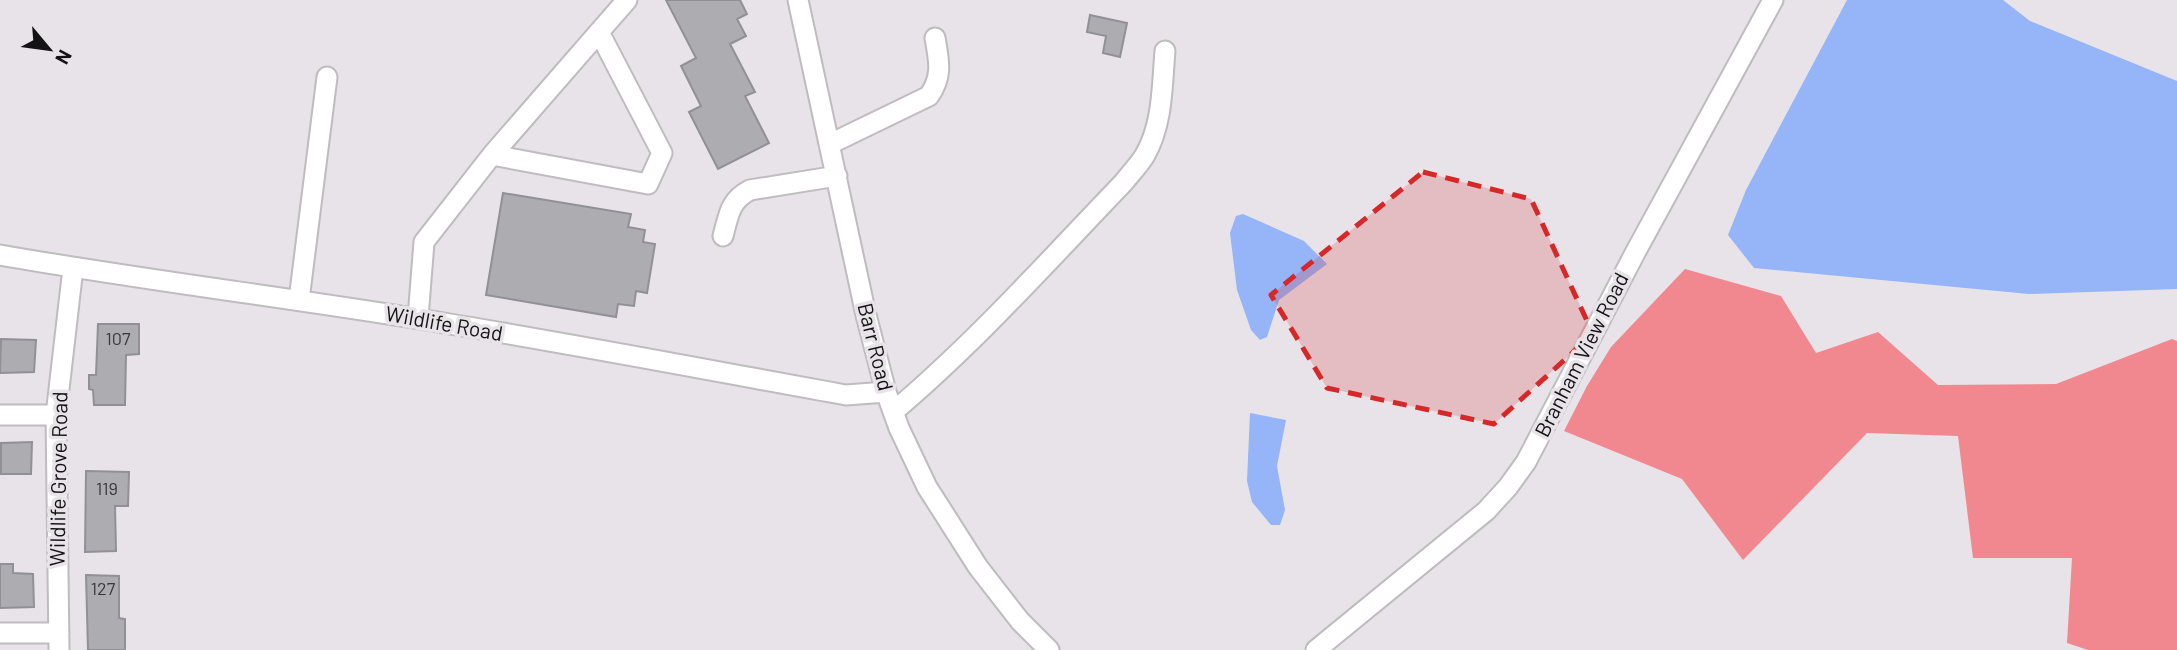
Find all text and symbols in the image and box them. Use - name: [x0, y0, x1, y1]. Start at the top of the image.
- north arrow: [14, 14, 84, 84]
- text: N: [51, 46, 77, 69]
- street label: Branham View Road: [1528, 268, 1633, 441]
- street label: Wildlife Road: [384, 300, 505, 345]
- street label: Barr Road: [853, 300, 899, 393]
- house number: 107: [106, 327, 131, 349]
- street label: Wildlife Grove Road: [43, 391, 72, 567]
- house number: 119: [96, 477, 118, 499]
- house number: 127: [91, 577, 116, 599]

